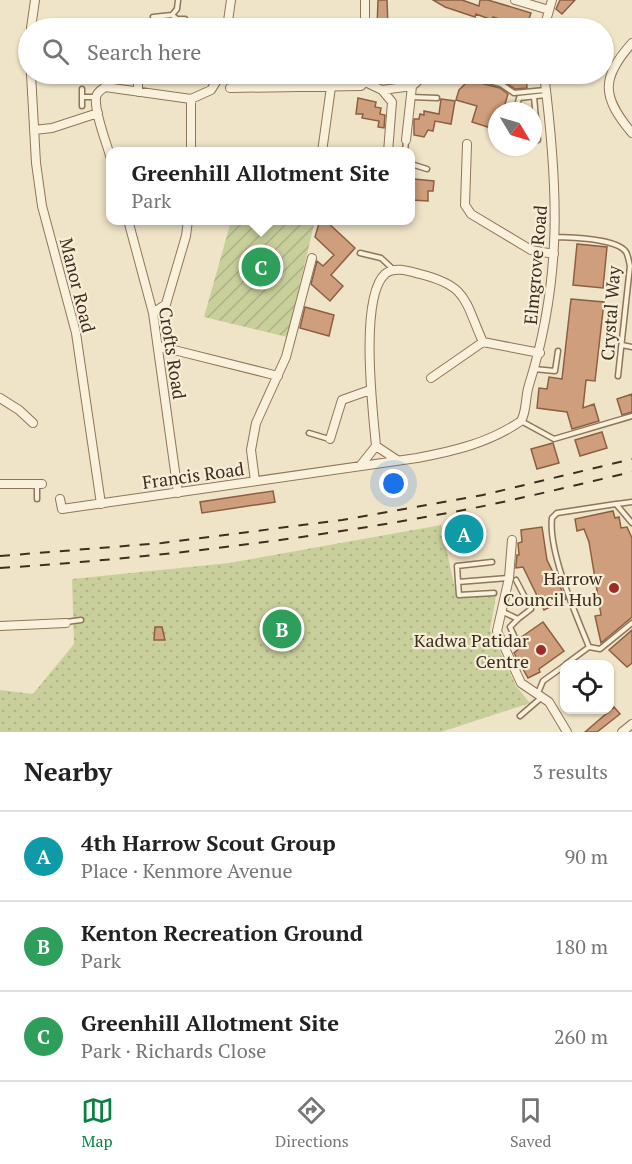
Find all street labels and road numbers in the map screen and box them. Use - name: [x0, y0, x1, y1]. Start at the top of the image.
- street label: Elmgrove Road: [518, 204, 552, 326]
- street label: Manor Road: [55, 235, 101, 335]
- street label: Crystal Way: [595, 264, 625, 361]
- street label: Crofts Road: [154, 305, 192, 401]
- street label: Francis Road: [141, 456, 245, 494]

